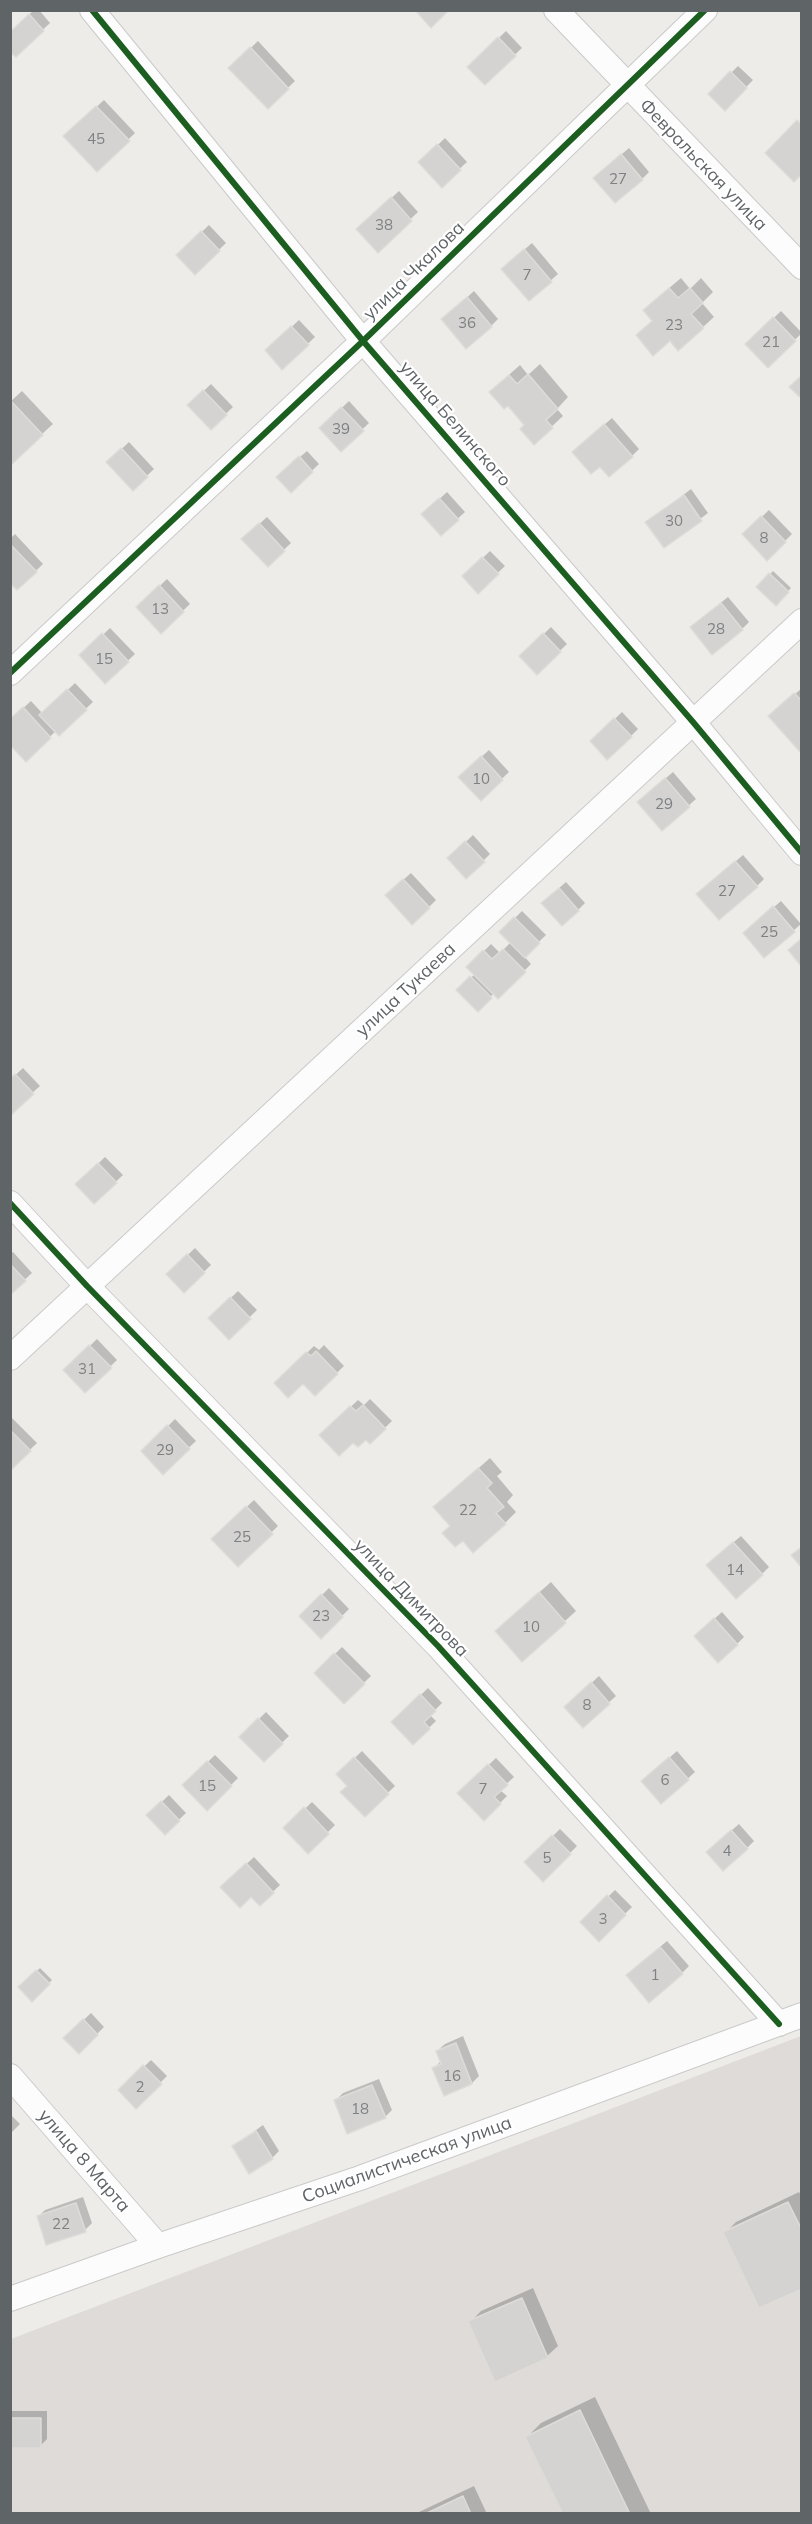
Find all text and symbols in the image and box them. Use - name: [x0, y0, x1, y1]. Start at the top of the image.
- street label: Февральская улица: [635, 95, 771, 235]
- house number: 45: [87, 130, 105, 148]
- house number: 27: [609, 170, 627, 188]
- house number: 38: [375, 216, 393, 234]
- street label: улица Чкалова: [359, 217, 469, 325]
- house number: 7: [523, 266, 531, 284]
- house number: 36: [458, 314, 476, 332]
- house number: 23: [665, 316, 683, 334]
- house number: 21: [762, 333, 780, 351]
- street label: улица Белинского: [395, 357, 515, 491]
- house number: 39: [332, 420, 350, 438]
- house number: 30: [665, 512, 683, 530]
- house number: 8: [760, 529, 768, 547]
- house number: 13: [151, 600, 169, 618]
- house number: 28: [707, 620, 725, 638]
- house number: 15: [95, 650, 113, 668]
- house number: 10: [472, 770, 490, 788]
- house number: 29: [655, 795, 673, 813]
- house number: 27: [718, 882, 736, 900]
- house number: 25: [760, 923, 778, 941]
- street label: улица Тукаева: [352, 938, 460, 1042]
- house number: 31: [78, 1360, 96, 1378]
- house number: 29: [156, 1441, 174, 1459]
- house number: 22: [459, 1501, 477, 1519]
- house number: 25: [233, 1528, 251, 1546]
- street label: улица Димитрова: [349, 1534, 473, 1662]
- house number: 14: [726, 1561, 744, 1579]
- house number: 23: [312, 1607, 330, 1625]
- house number: 10: [522, 1618, 540, 1636]
- house number: 8: [583, 1696, 591, 1714]
- house number: 6: [661, 1771, 669, 1789]
- house number: 15: [198, 1777, 216, 1795]
- house number: 7: [479, 1780, 487, 1798]
- house number: 4: [723, 1842, 731, 1860]
- house number: 5: [543, 1849, 551, 1867]
- house number: 3: [599, 1910, 607, 1928]
- house number: 1: [651, 1966, 659, 1984]
- house number: 16: [443, 2067, 461, 2085]
- house number: 2: [136, 2078, 144, 2096]
- house number: 18: [351, 2100, 369, 2118]
- street label: улица 8 Марта: [33, 2105, 135, 2217]
- street label: Социалистическая улица: [299, 2112, 515, 2208]
- house number: 22: [52, 2215, 70, 2233]

